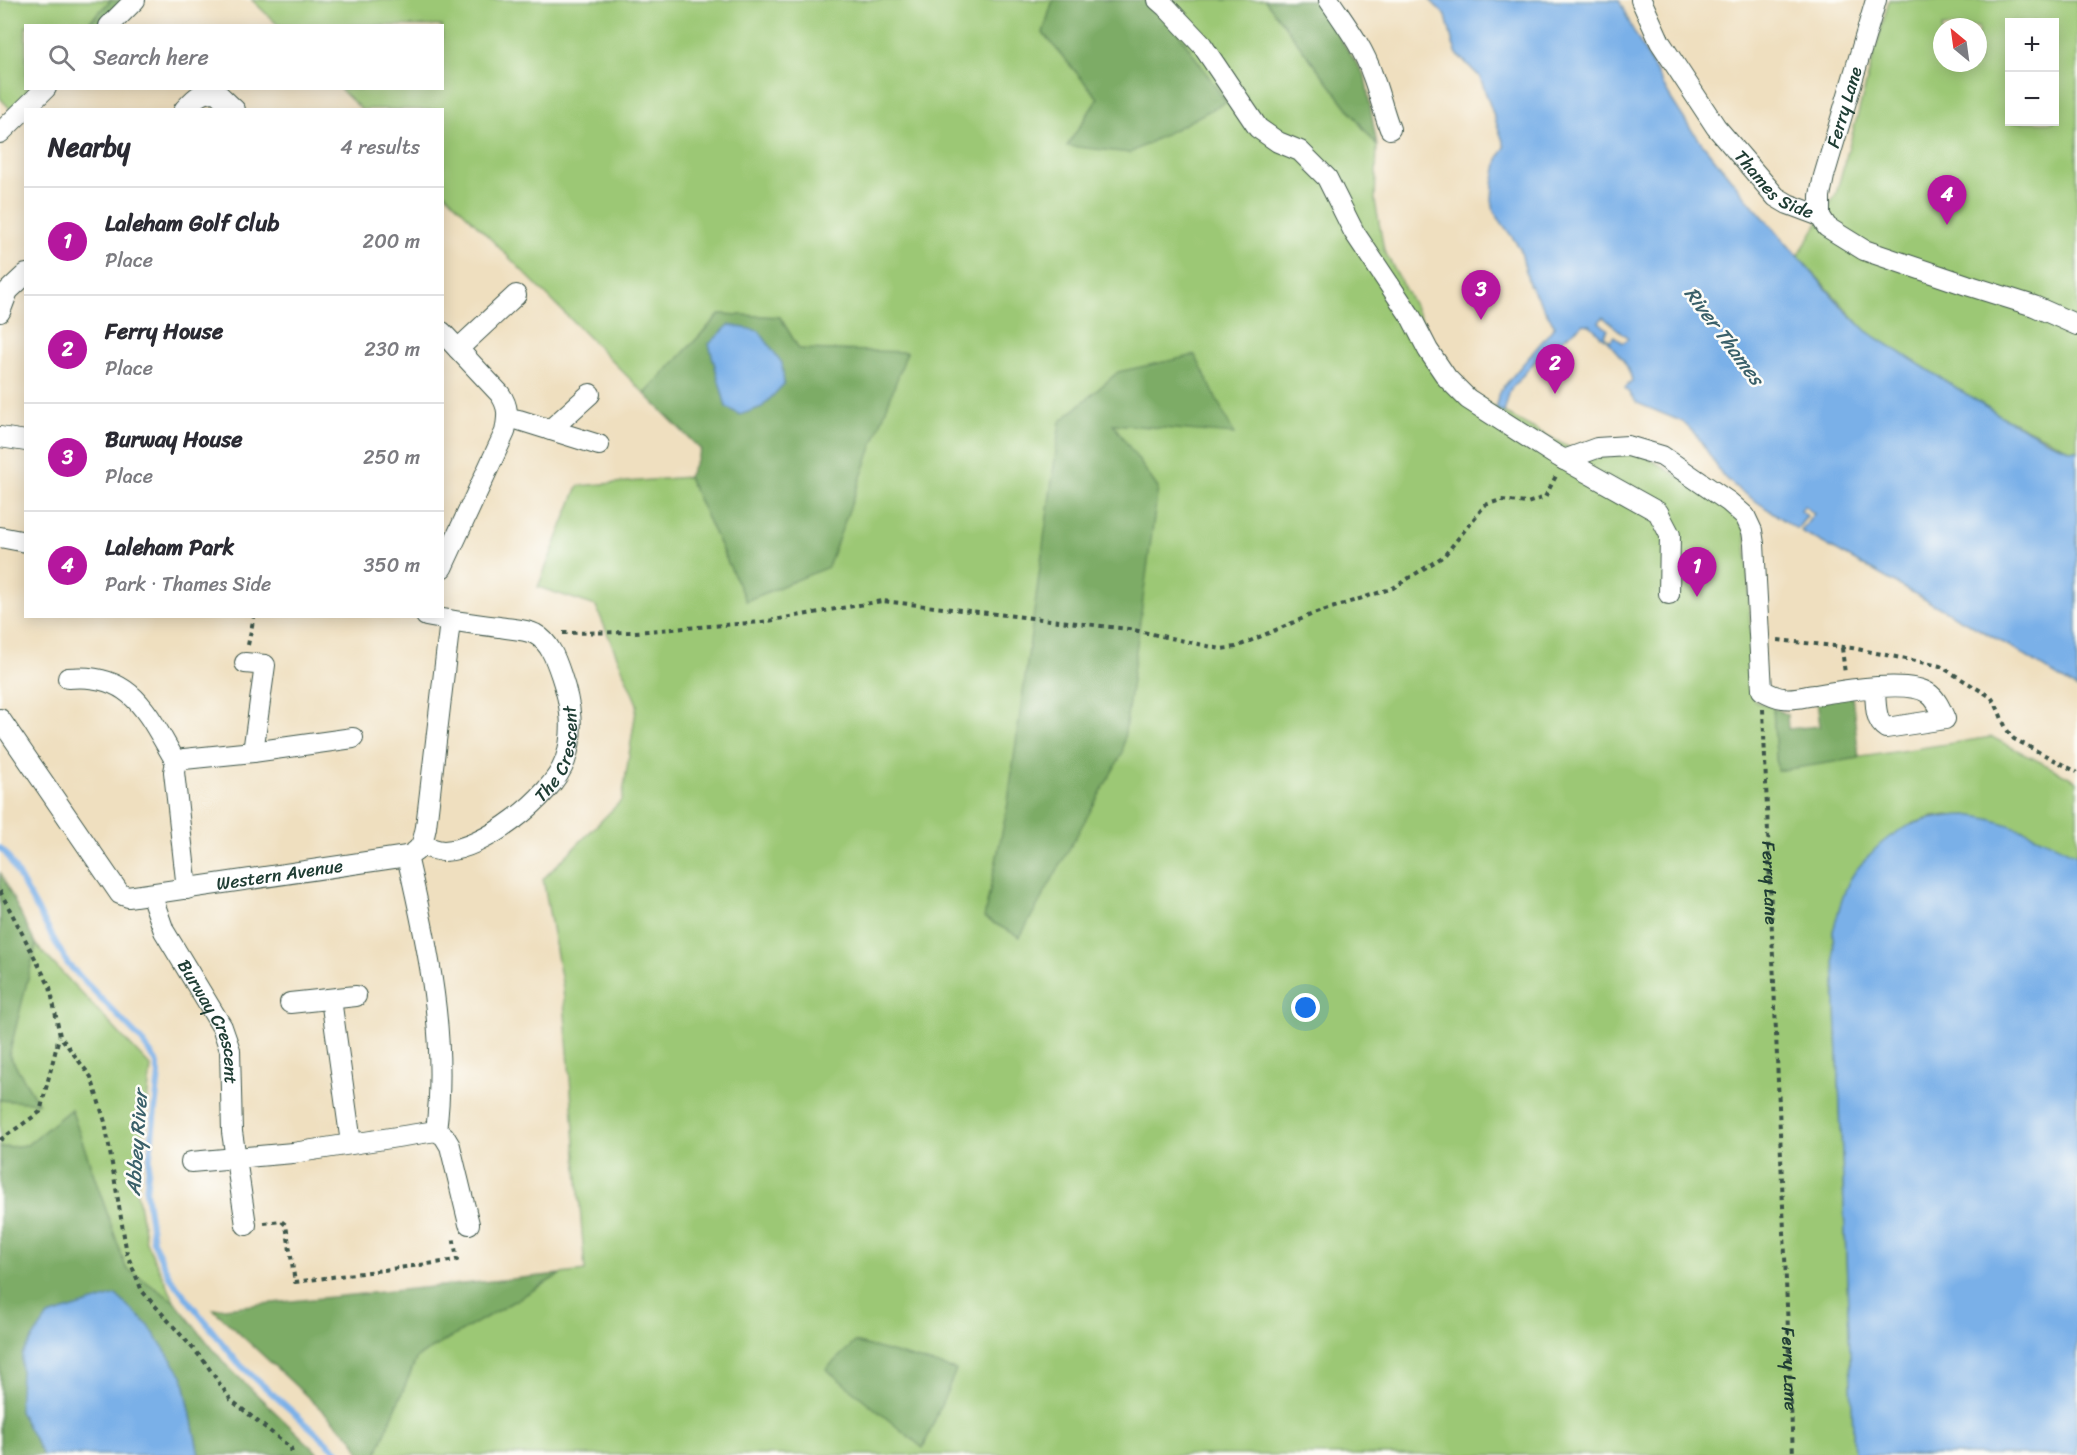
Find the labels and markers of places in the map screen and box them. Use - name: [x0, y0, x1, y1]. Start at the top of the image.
- pin: 4: [1928, 176, 1966, 225]
- pin: 3: [1462, 270, 1500, 320]
- pin: 2: [1536, 344, 1574, 394]
- pin: 1: [1678, 548, 1716, 597]

